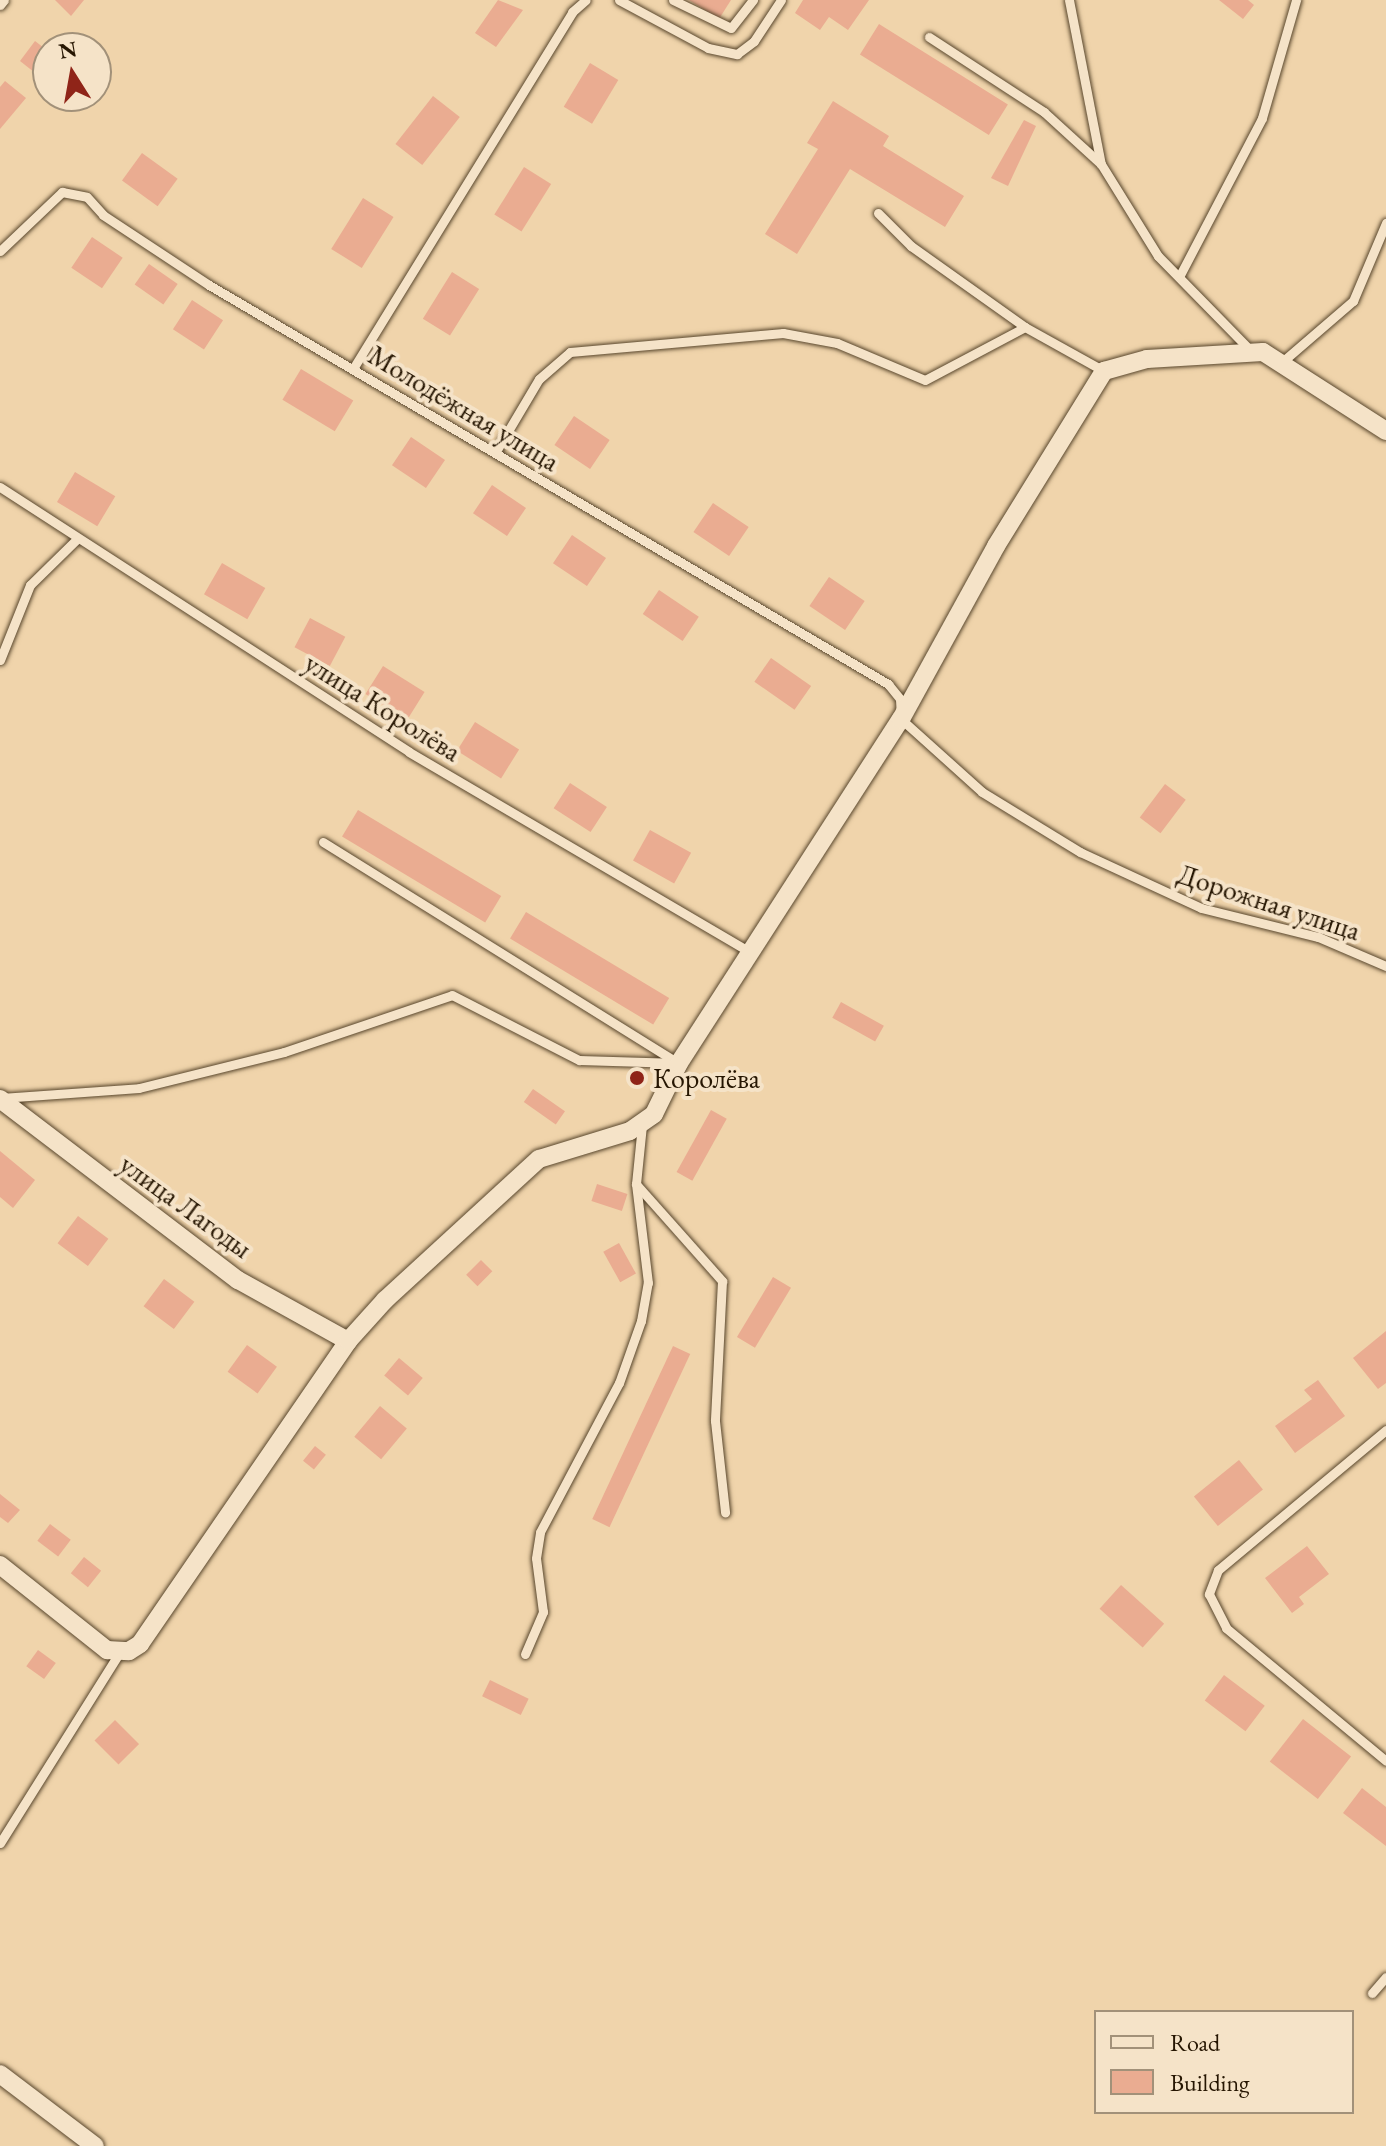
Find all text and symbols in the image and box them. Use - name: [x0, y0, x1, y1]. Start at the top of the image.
- north arrow: [32, 32, 112, 112]
- text: N: [56, 34, 79, 66]
- street label: Молодёжная улица: [363, 338, 565, 478]
- street label: улица Королёва: [299, 646, 467, 768]
- street label: Дорожная улица: [1173, 857, 1365, 947]
- place label: Королёва: [653, 1061, 760, 1095]
- marker: Королёва: [628, 1069, 646, 1087]
- street label: улица Лагоды: [113, 1147, 259, 1265]
- legend: [1094, 2010, 1354, 2114]
- text: Road: [1170, 2027, 1220, 2058]
- text: Building: [1170, 2067, 1250, 2098]

